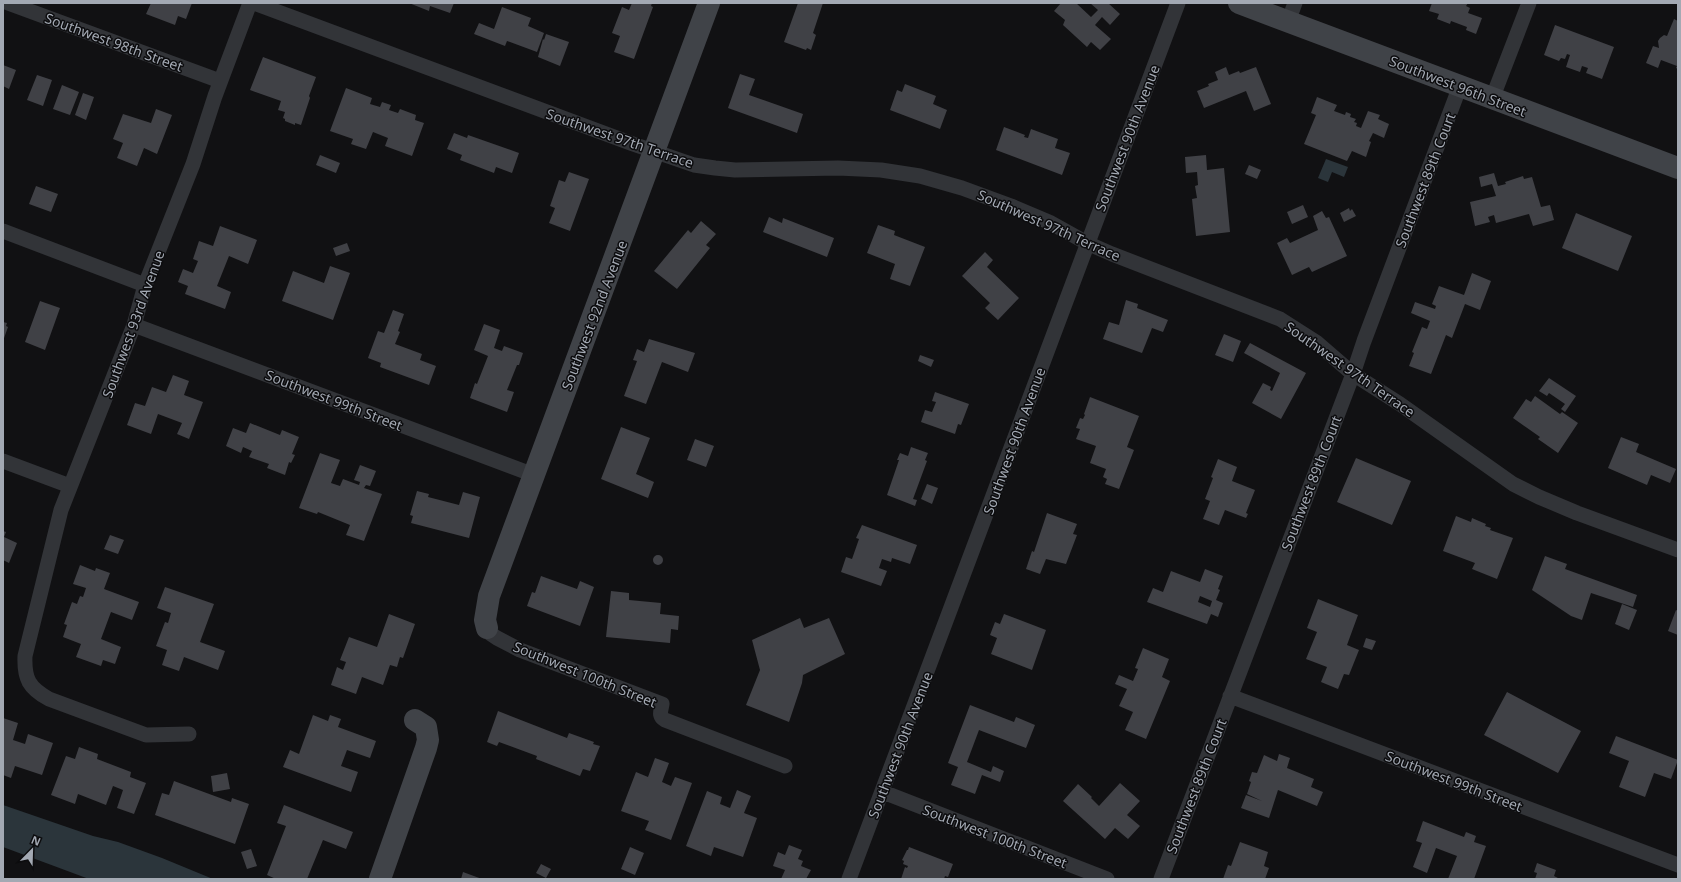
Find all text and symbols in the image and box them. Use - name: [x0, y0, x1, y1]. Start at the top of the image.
- street label: Southwest 98th Street: [42, 8, 186, 76]
- street label: Southwest 96th Street: [1387, 51, 1529, 121]
- street label: Southwest 90th Avenue: [1090, 62, 1164, 214]
- street label: Southwest 97th Terrace: [544, 104, 696, 172]
- street label: Southwest 89th Court: [1391, 110, 1459, 250]
- street label: Southwest 97th Terrace: [975, 185, 1124, 265]
- street label: Southwest 92nd Avenue: [557, 237, 631, 393]
- street label: Southwest 93rd Avenue: [97, 247, 169, 400]
- street label: Southwest 97th Terrace: [1281, 317, 1419, 421]
- street label: Southwest 99th Street: [263, 365, 405, 435]
- street label: Southwest 90th Avenue: [979, 365, 1050, 517]
- street label: Southwest 89th Court: [1277, 413, 1345, 553]
- street label: Southwest 100th Street: [510, 636, 660, 712]
- street label: Southwest 90th Avenue: [863, 669, 937, 821]
- street label: Southwest 89th Court: [1162, 716, 1230, 856]
- street label: Southwest 99th Street: [1383, 746, 1525, 816]
- street label: Southwest 100th Street: [920, 800, 1070, 872]
- north arrow: [12, 830, 52, 870]
- text: N: [29, 832, 43, 849]

